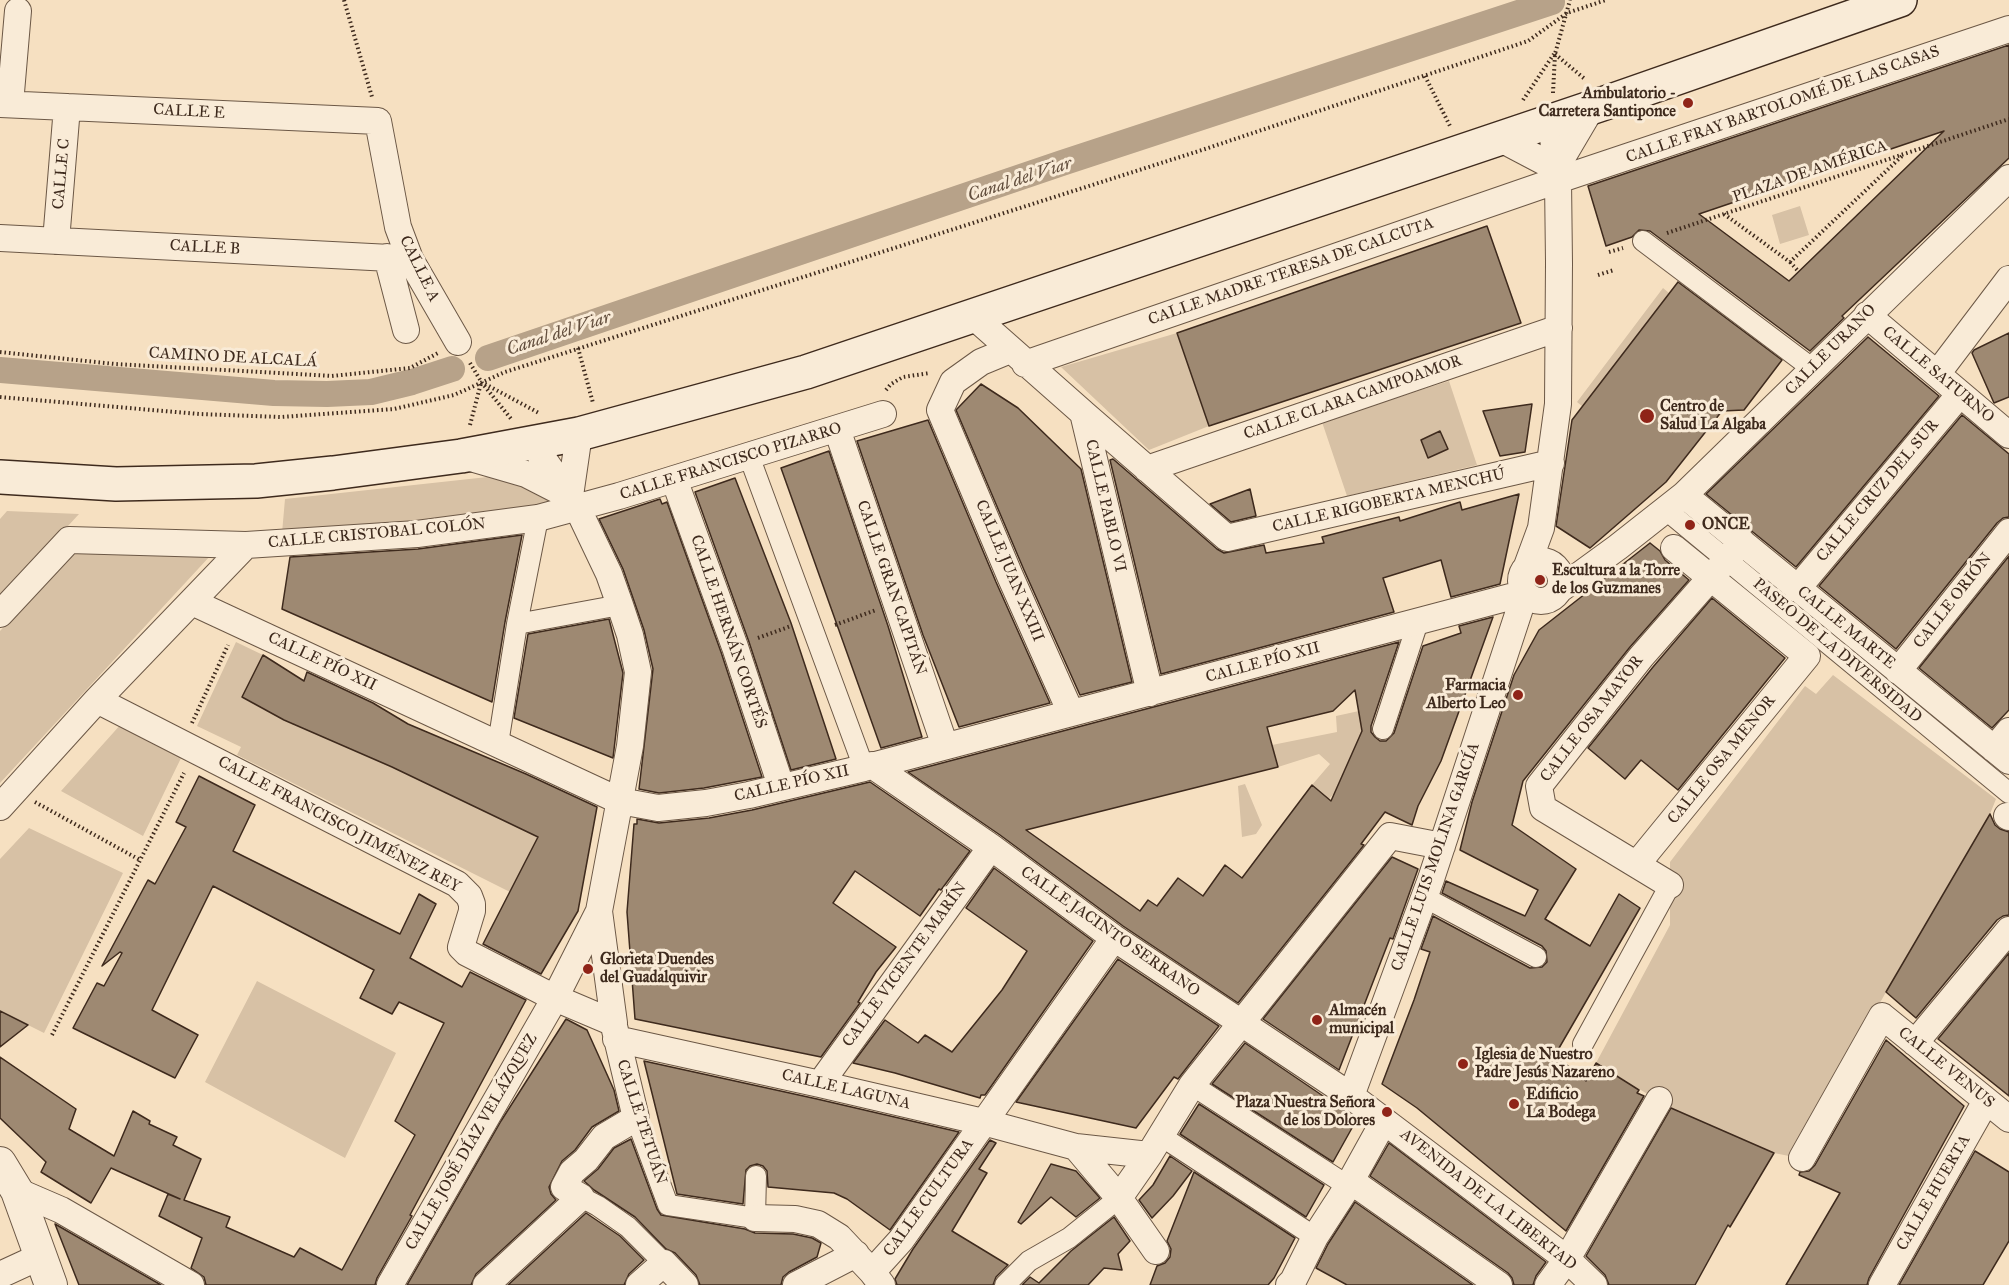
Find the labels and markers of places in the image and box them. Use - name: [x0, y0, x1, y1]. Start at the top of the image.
- place label: Ambulatorio - Carretera Santiponce: [1538, 84, 1676, 122]
- marker: Ambulatorio - Carretera Santiponce: [1681, 96, 1695, 110]
- place label: Centro de Salud La Algaba: [1660, 397, 1766, 435]
- marker: Centro de Salud La Algaba: [1638, 407, 1656, 425]
- place label: ONCE: [1702, 515, 1750, 535]
- marker: ONCE: [1683, 518, 1697, 532]
- place label: Escultura a la Torre de los Guzmanes: [1552, 561, 1680, 599]
- marker: Escultura a la Torre de los Guzmanes: [1533, 573, 1547, 587]
- place label: Farmacia Alberto Leo: [1426, 676, 1506, 714]
- marker: Farmacia Alberto Leo: [1511, 688, 1525, 702]
- place label: Glorieta Duendes del Guadalquivir: [600, 950, 714, 988]
- marker: Glorieta Duendes del Guadalquivir: [581, 962, 595, 976]
- place label: Almacén municipal: [1329, 1001, 1394, 1039]
- marker: Almacén municipal: [1310, 1013, 1324, 1027]
- place label: Iglesia de Nuestro Padre Jesús Nazareno: [1475, 1045, 1615, 1083]
- marker: Iglesia de Nuestro Padre Jesús Nazareno: [1456, 1057, 1470, 1071]
- place label: Edificio La Bodega: [1526, 1085, 1596, 1123]
- place label: Plaza Nuestra Señora de los Dolores: [1236, 1093, 1375, 1131]
- marker: Edificio La Bodega: [1507, 1097, 1521, 1111]
- marker: Plaza Nuestra Señora de los Dolores: [1380, 1105, 1394, 1119]

